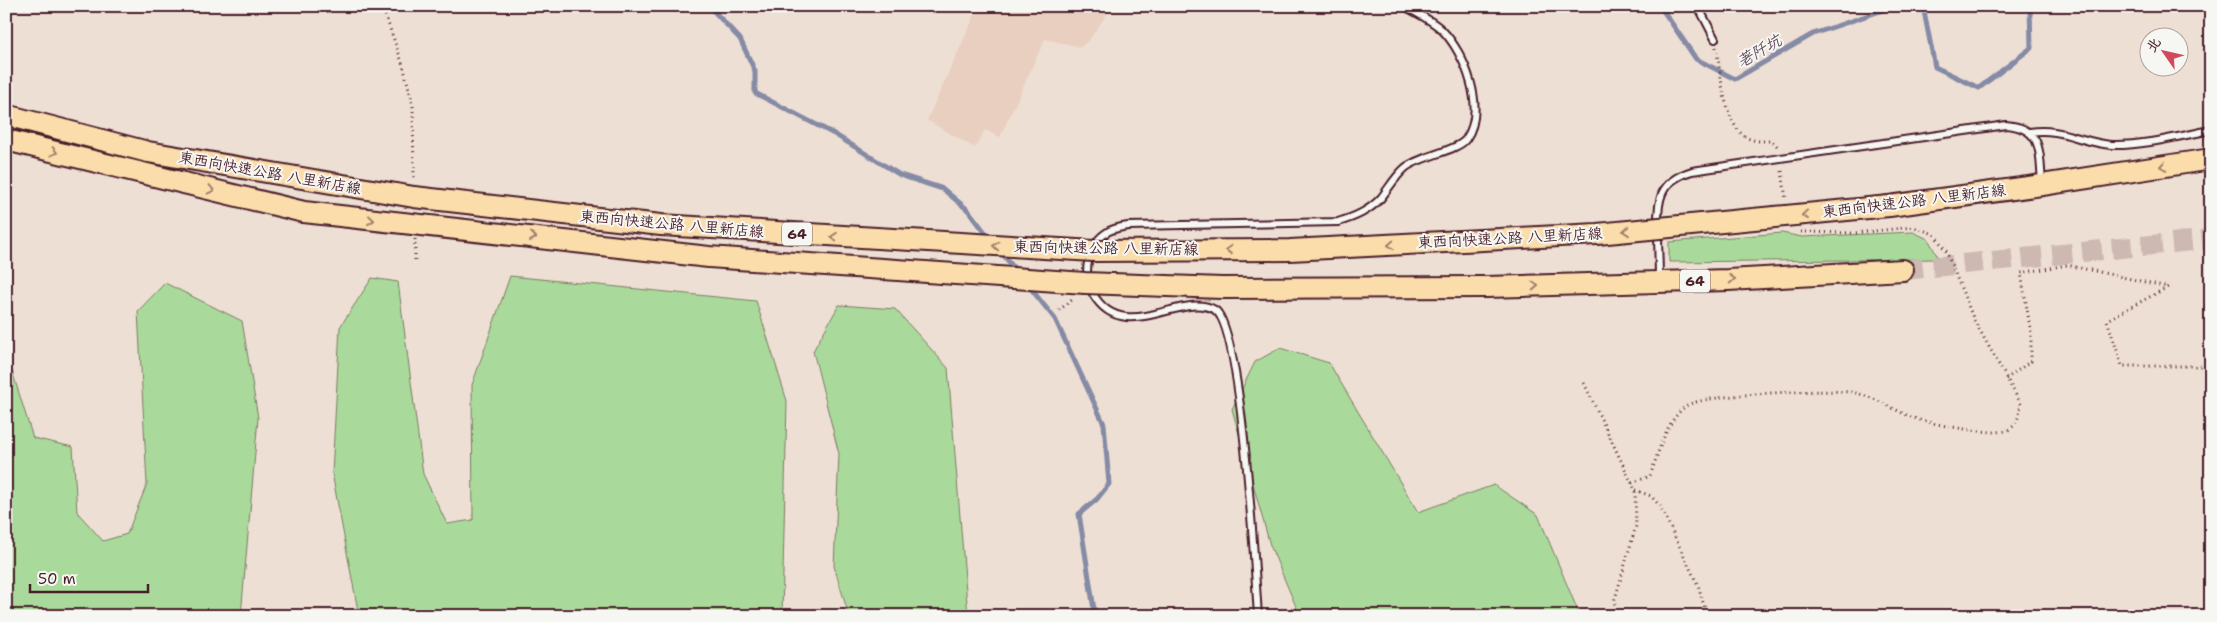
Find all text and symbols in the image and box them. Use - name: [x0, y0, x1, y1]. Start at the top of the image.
- north arrow: [2140, 28, 2190, 78]
- water label: 荖阡坑: [1733, 29, 1787, 72]
- text: 北: [2142, 34, 2165, 56]
- one-way arrow: [49, 146, 58, 157]
- street label: 東西向快速公路 八里新店線: [177, 147, 363, 199]
- one-way arrow: [2158, 161, 2167, 171]
- street label: 東西向快速公路 八里新店線: [1821, 180, 2007, 222]
- one-way arrow: [207, 184, 216, 195]
- street label: 東西向快速公路 八里新店線: [579, 206, 765, 242]
- one-way arrow: [1801, 209, 1809, 220]
- one-way arrow: [367, 214, 375, 225]
- road number: 64: [782, 222, 812, 245]
- street label: 東西向快速公路 八里新店線: [1417, 223, 1603, 253]
- one-way arrow: [1622, 226, 1630, 237]
- one-way arrow: [529, 231, 537, 242]
- one-way arrow: [830, 231, 838, 242]
- street label: 東西向快速公路 八里新店線: [1013, 236, 1199, 260]
- one-way arrow: [1387, 239, 1395, 250]
- one-way arrow: [992, 240, 1000, 251]
- one-way arrow: [1224, 245, 1232, 256]
- road number: 64: [1680, 270, 1710, 292]
- one-way arrow: [1729, 274, 1737, 285]
- one-way arrow: [1531, 280, 1539, 291]
- scale bar: [30, 562, 148, 594]
- text: 50 m: [38, 569, 76, 589]

